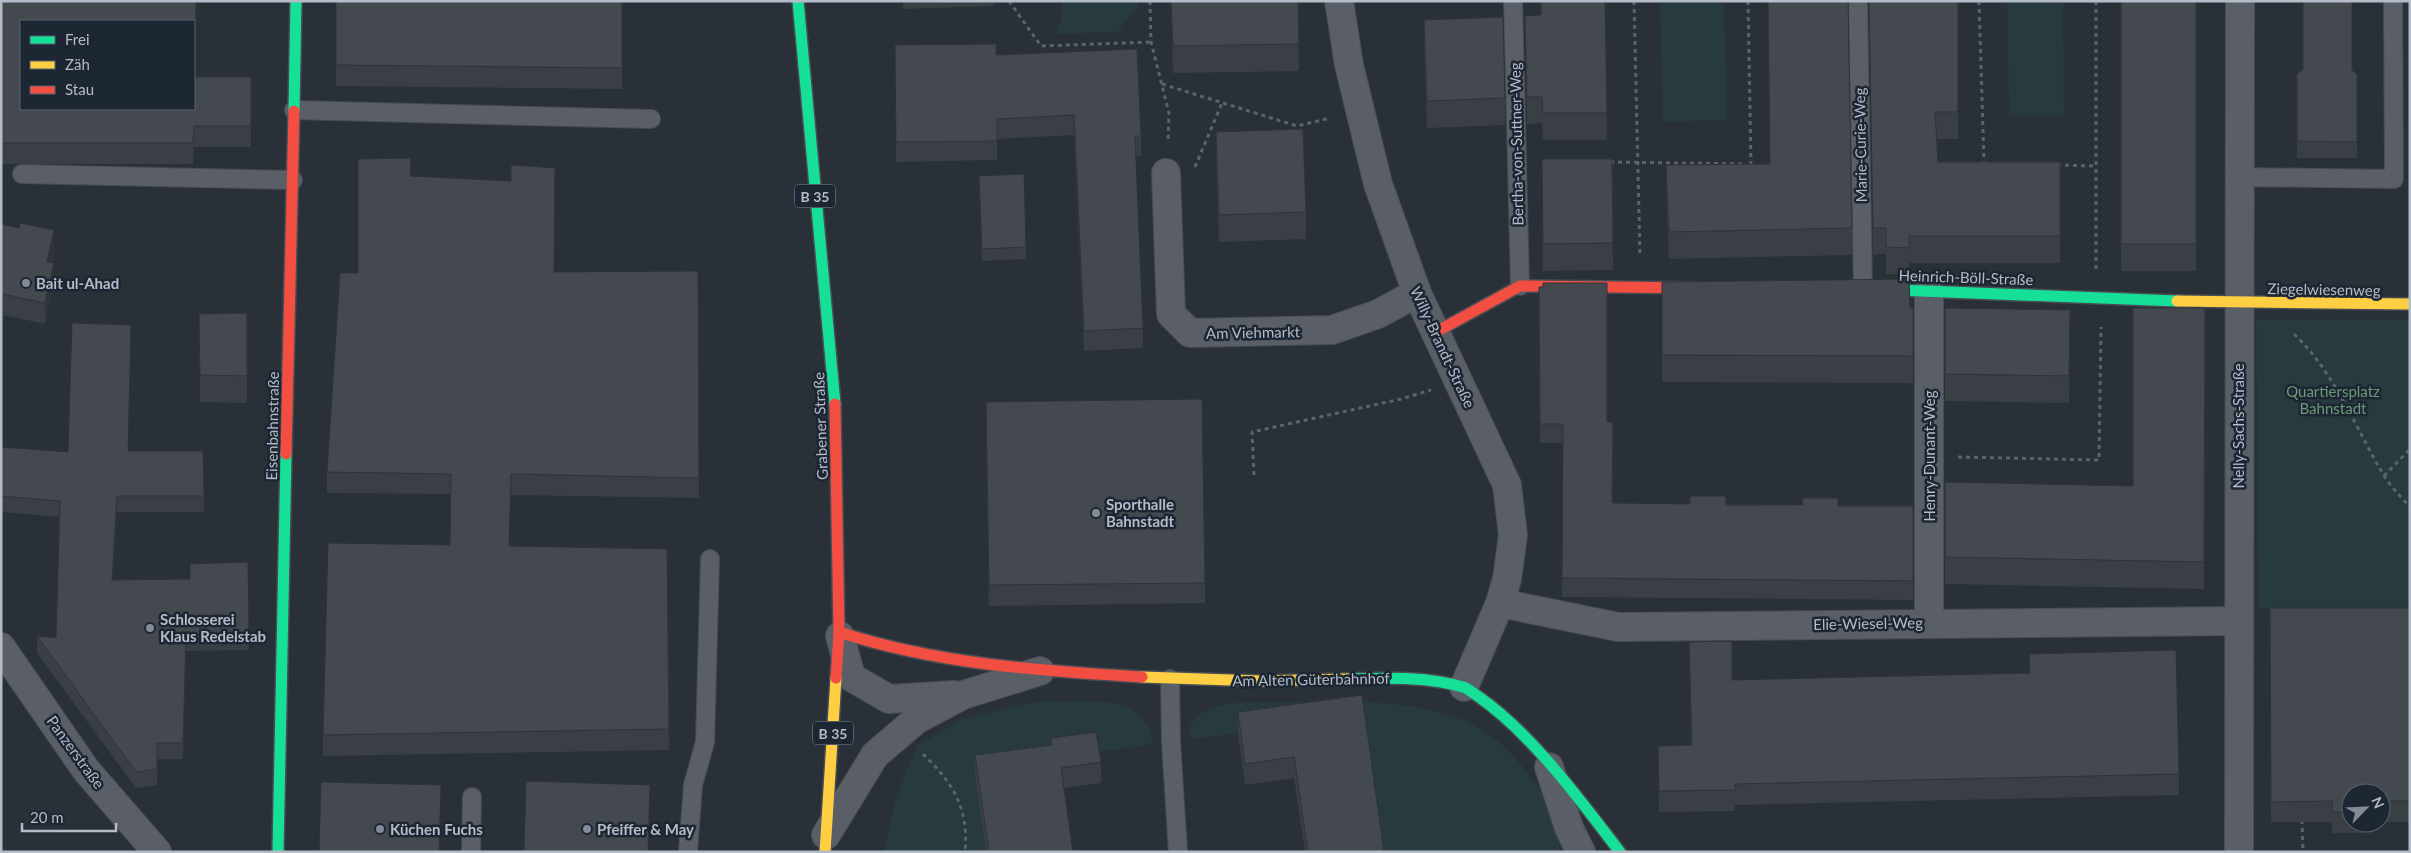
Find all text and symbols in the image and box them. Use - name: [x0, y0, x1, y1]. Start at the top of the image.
- legend: [20, 20, 195, 110]
- text: Frei: [65, 30, 90, 48]
- text: Zäh: [65, 55, 90, 73]
- street label: Bertha-von-Suttner-Weg: [1506, 62, 1526, 226]
- text: Stau: [65, 80, 94, 98]
- street label: Marie-Curie-Weg: [1850, 87, 1870, 202]
- road number: B 35: [795, 185, 835, 208]
- street label: Heinrich-Böll-Straße: [1898, 266, 2034, 288]
- place label: Bait ul-Ahad: [36, 274, 119, 292]
- marker: Bait ul-Ahad: [20, 277, 32, 289]
- street label: Ziegelwiesenweg: [2267, 279, 2381, 299]
- street label: Willy-Brandt-Straße: [1407, 283, 1479, 411]
- street label: Am Viehmarkt: [1206, 322, 1301, 342]
- street label: Nelly-Sachs-Straße: [2229, 363, 2247, 489]
- street label: Eisenbahnstraße: [262, 371, 282, 481]
- street label: Grabener Straße: [809, 372, 831, 480]
- park label: Quartiersplatz Bahnstadt: [2286, 382, 2380, 417]
- street label: Henry-Dunant-Weg: [1920, 390, 1938, 522]
- place label: Sporthalle Bahnstadt: [1106, 495, 1175, 530]
- marker: Sporthalle Bahnstadt: [1090, 507, 1102, 519]
- place label: Schlosserei Klaus Redelstab: [160, 610, 266, 645]
- street label: Elie-Wiesel-Weg: [1813, 613, 1923, 633]
- marker: Schlosserei Klaus Redelstab: [144, 622, 156, 634]
- street label: Am Alten Güterbahnhof: [1232, 669, 1391, 689]
- street label: Panzerstraße: [43, 712, 109, 792]
- road number: B 35: [813, 721, 853, 744]
- north arrow: [2341, 783, 2391, 833]
- text: N: [2368, 794, 2388, 811]
- scale bar: [22, 800, 116, 832]
- text: 20 m: [30, 808, 64, 826]
- place label: Küchen Fuchs: [390, 820, 483, 838]
- place label: Pfeiffer & May: [597, 820, 694, 838]
- marker: Küchen Fuchs: [374, 823, 386, 835]
- marker: Pfeiffer & May: [581, 823, 593, 835]

